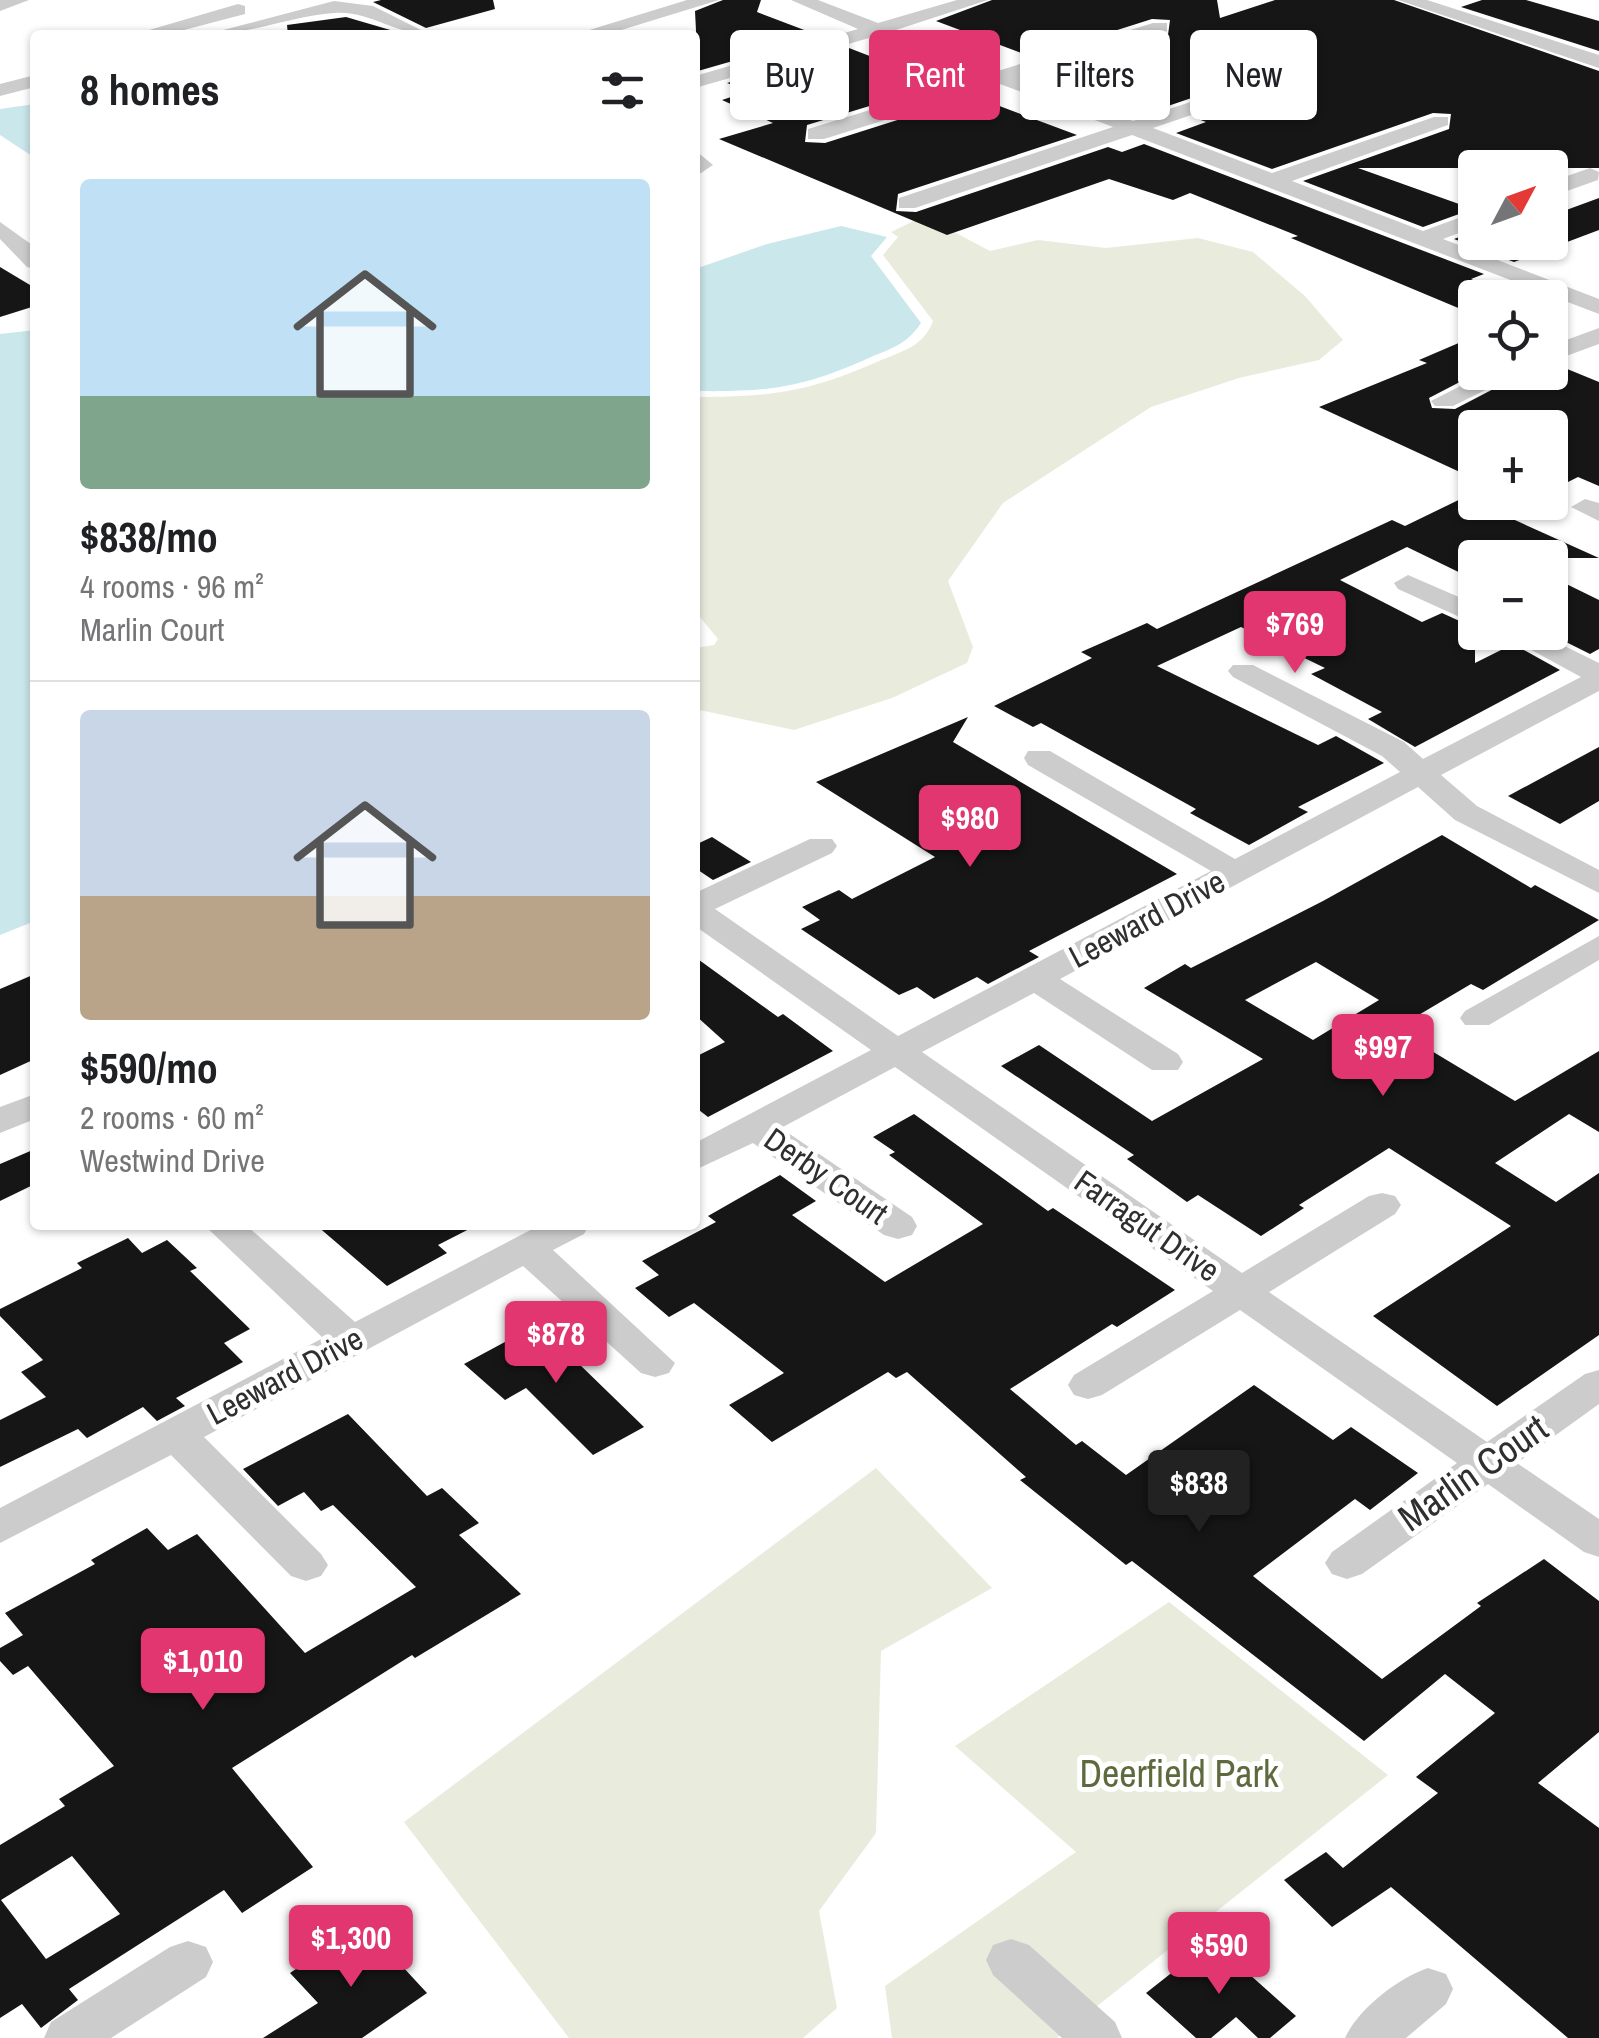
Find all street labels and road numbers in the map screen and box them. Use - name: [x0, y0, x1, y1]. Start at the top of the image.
- street label: Leeward Drive: [1061, 860, 1232, 978]
- street label: Derby Court: [756, 1117, 897, 1234]
- street label: Farragut Drive: [1066, 1160, 1228, 1291]
- street label: Leeward Drive: [199, 1317, 370, 1435]
- street label: Marlin Court: [1388, 1402, 1558, 1543]

